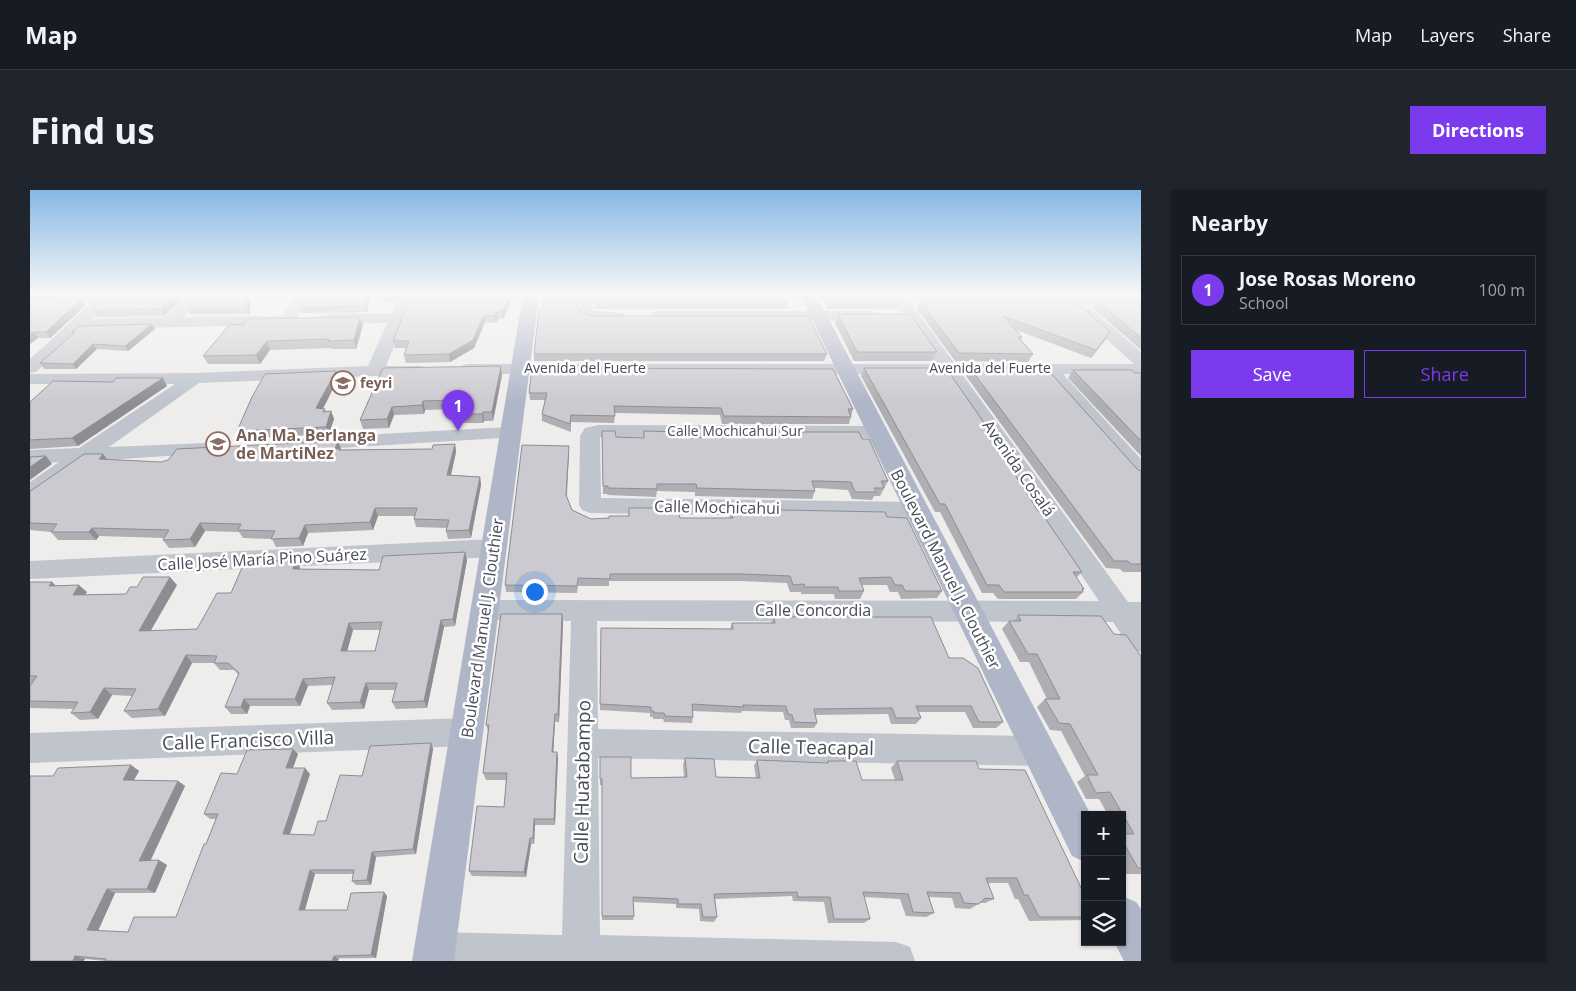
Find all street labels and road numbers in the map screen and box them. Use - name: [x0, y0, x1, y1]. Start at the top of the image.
- street label: Avenida del Fuerte: [524, 358, 646, 377]
- street label: Avenida del Fuerte: [929, 358, 1051, 377]
- street label: Avenida Cosalá: [978, 415, 1060, 521]
- street label: Calle Mochicahui Sur: [667, 421, 803, 440]
- street label: Boulevard Manuel J. Clouthier: [886, 465, 1006, 673]
- street label: Calle Mochicahui: [654, 495, 780, 519]
- street label: Boulevard Manuel J. Clouthier: [456, 516, 508, 739]
- street label: Calle José María Pino Suárez: [157, 543, 367, 575]
- street label: Calle Concordia: [755, 599, 871, 621]
- street label: Calle Huatabampo: [568, 700, 596, 864]
- street label: Calle Francisco Villa: [161, 724, 335, 756]
- street label: Calle Teacapal: [748, 733, 874, 761]

